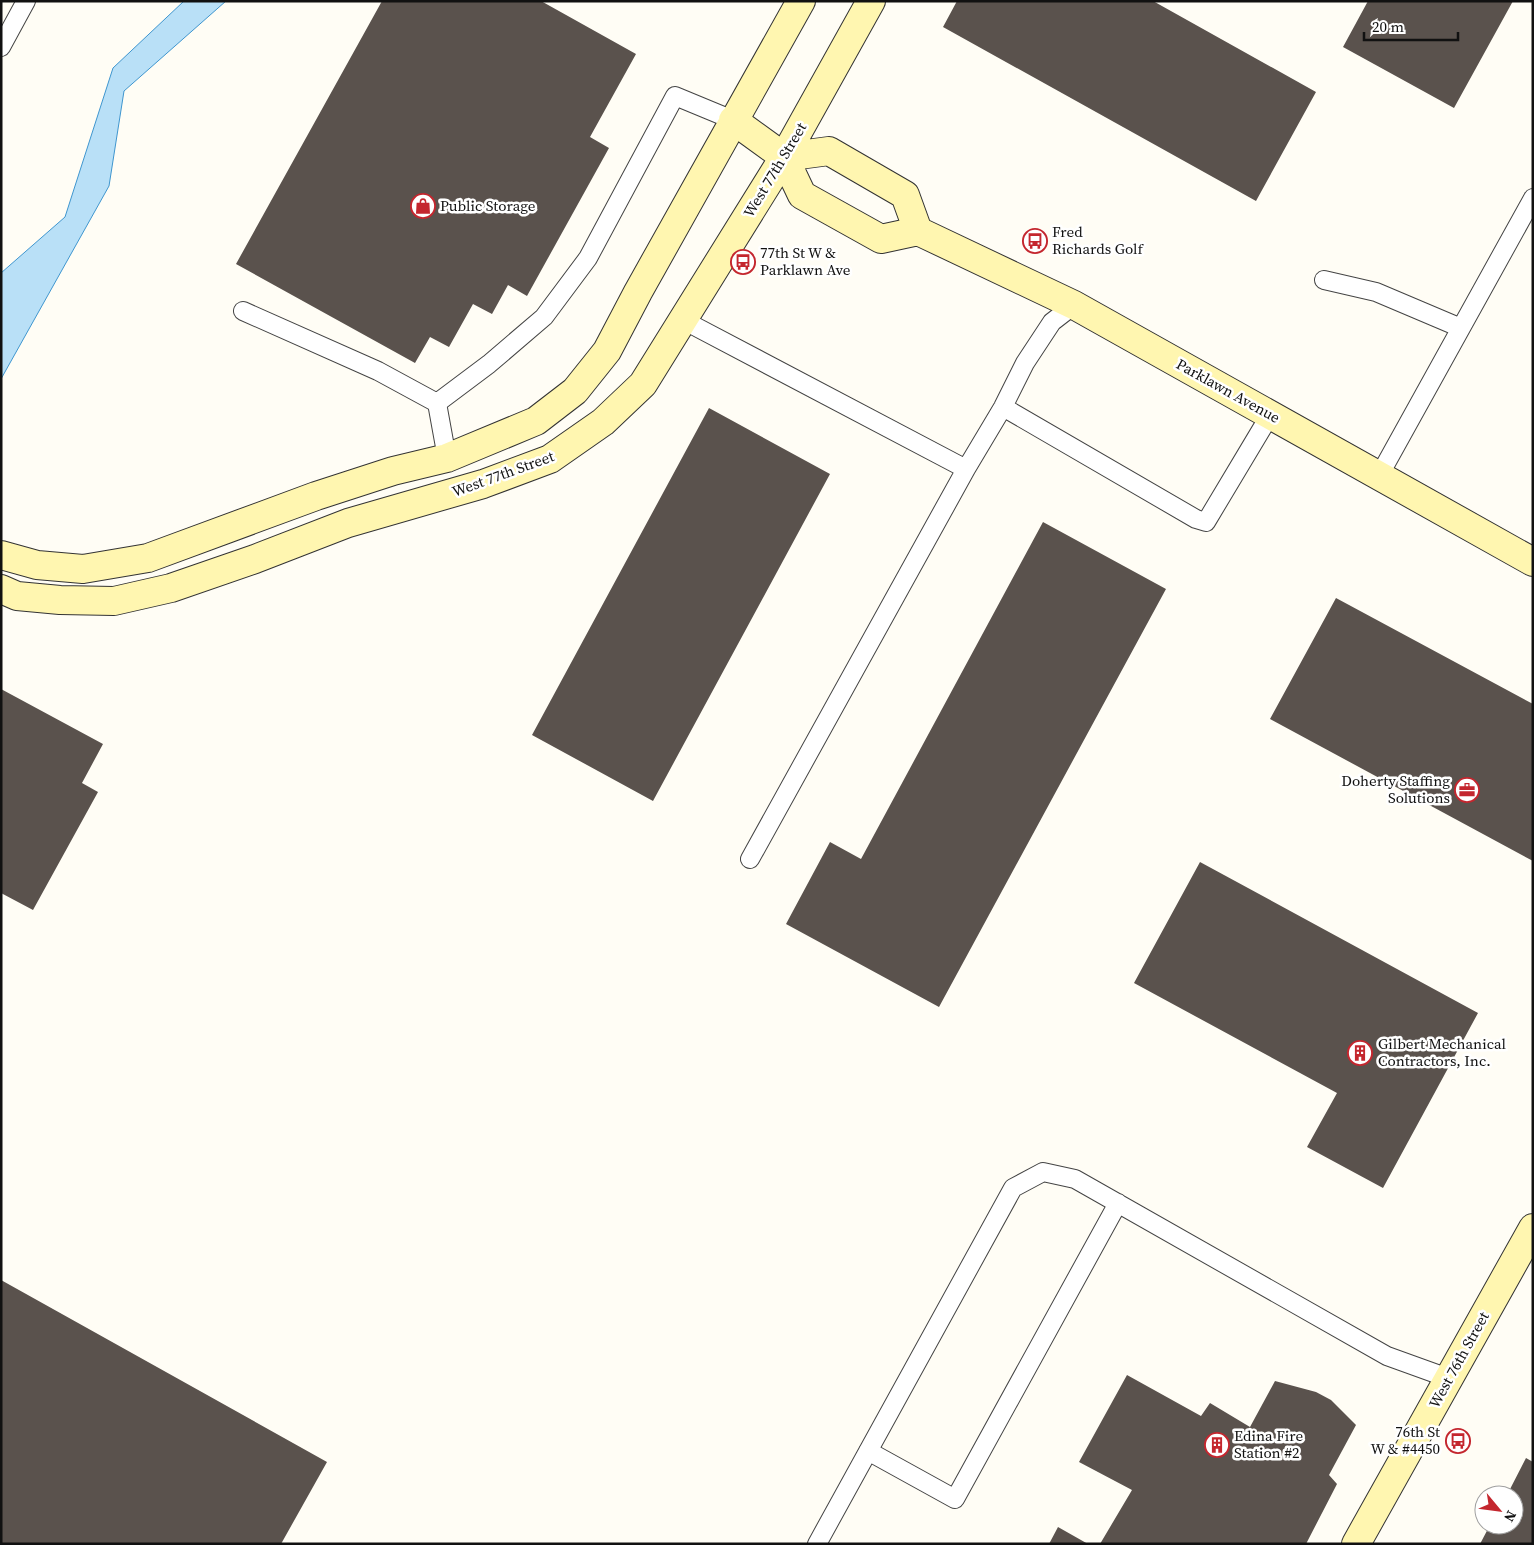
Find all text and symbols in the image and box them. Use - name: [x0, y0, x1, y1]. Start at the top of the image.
- scale bar: [1364, 10, 1458, 42]
- text: 20 m: [1372, 16, 1404, 37]
- street label: West 77th Street: [738, 118, 811, 221]
- shop icon: Public Storage: [410, 193, 436, 219]
- place label: Public Storage: [440, 195, 536, 216]
- place label: Fred Richards Golf: [1052, 221, 1144, 259]
- bus stop icon: Fred Richards Golf: [1022, 228, 1048, 254]
- place label: 77th St W & Parklawn Ave: [760, 242, 851, 280]
- bus stop icon: 77th St W & Parklawn Ave: [730, 249, 756, 275]
- street label: Parklawn Avenue: [1173, 353, 1284, 428]
- street label: West 77th Street: [449, 445, 557, 502]
- place label: Doherty Staffing Solutions: [1341, 770, 1450, 808]
- office icon: Doherty Staffing Solutions: [1454, 777, 1480, 803]
- place label: Gilbert Mechanical Contractors, Inc.: [1378, 1033, 1507, 1071]
- building icon: Gilbert Mechanical Contractors, Inc.: [1347, 1040, 1373, 1066]
- street label: West 76th Street: [1423, 1308, 1494, 1412]
- place label: 76th St W & #4450: [1370, 1421, 1440, 1459]
- place label: Edina Fire Station #2: [1234, 1425, 1303, 1463]
- bus stop icon: 76th St W & #4450: [1445, 1428, 1471, 1454]
- building icon: Edina Fire Station #2: [1204, 1432, 1230, 1458]
- north arrow: [1474, 1485, 1524, 1535]
- text: N: [1499, 1507, 1522, 1526]

